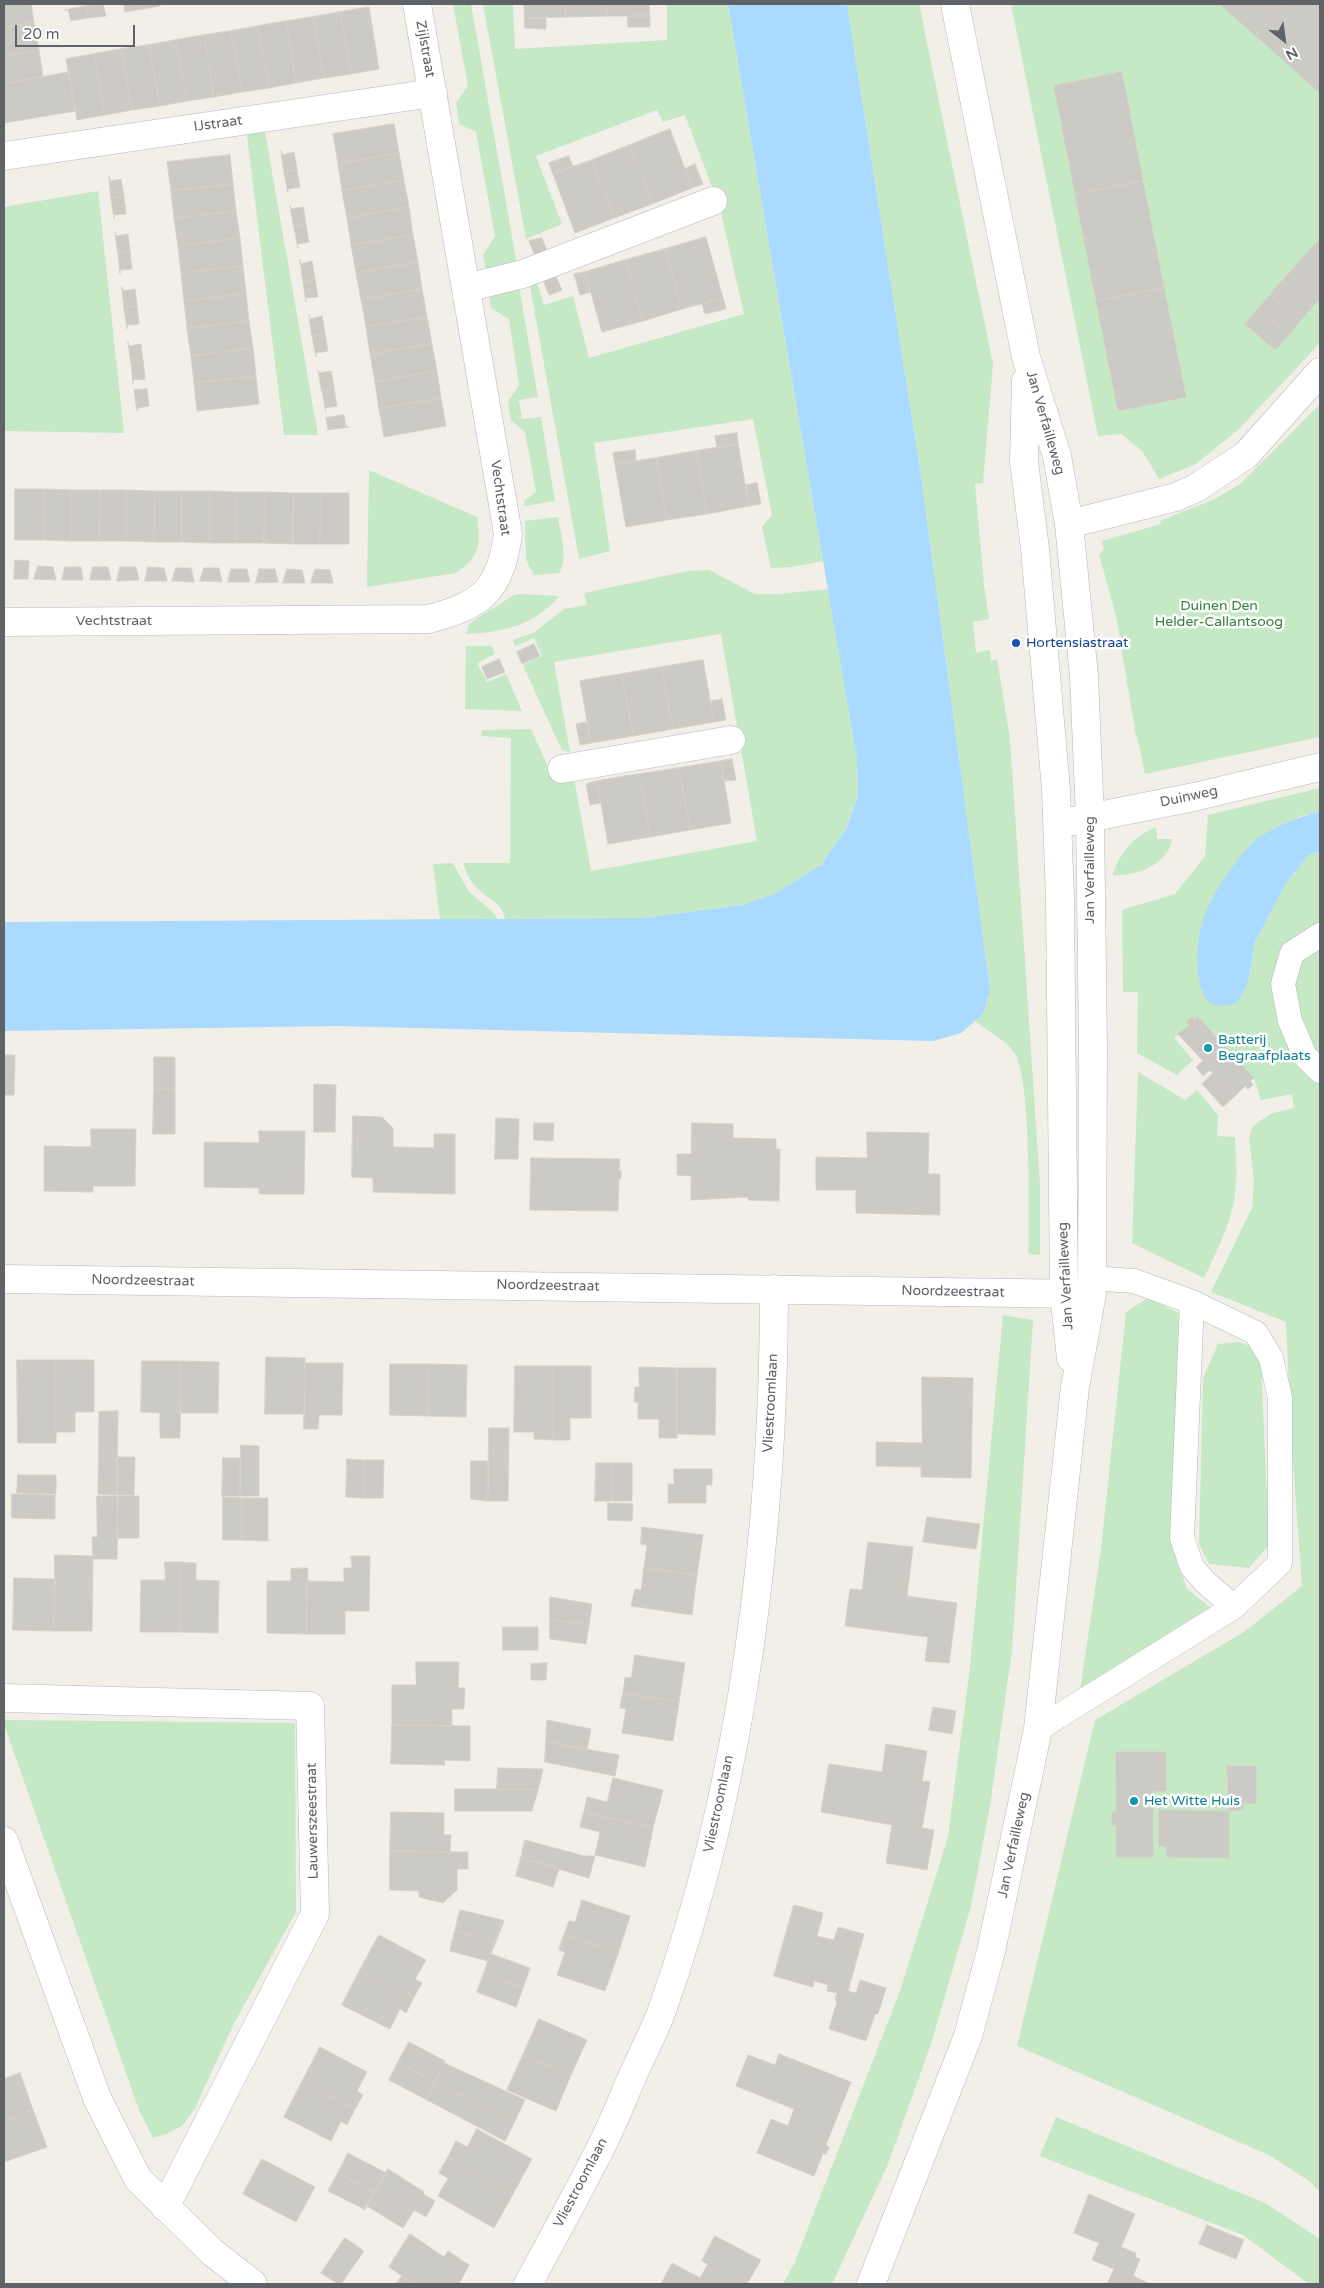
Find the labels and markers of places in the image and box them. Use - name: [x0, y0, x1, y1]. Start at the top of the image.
- place label: Hortensiastraat: [1026, 635, 1128, 651]
- marker: Hortensiastraat: [1010, 637, 1022, 649]
- place label: Batterij Begraafplaats: [1218, 1032, 1311, 1064]
- marker: Batterij Begraafplaats: [1202, 1042, 1214, 1054]
- place label: Het Witte Huis: [1144, 1793, 1240, 1809]
- marker: Het Witte Huis: [1128, 1795, 1140, 1807]

